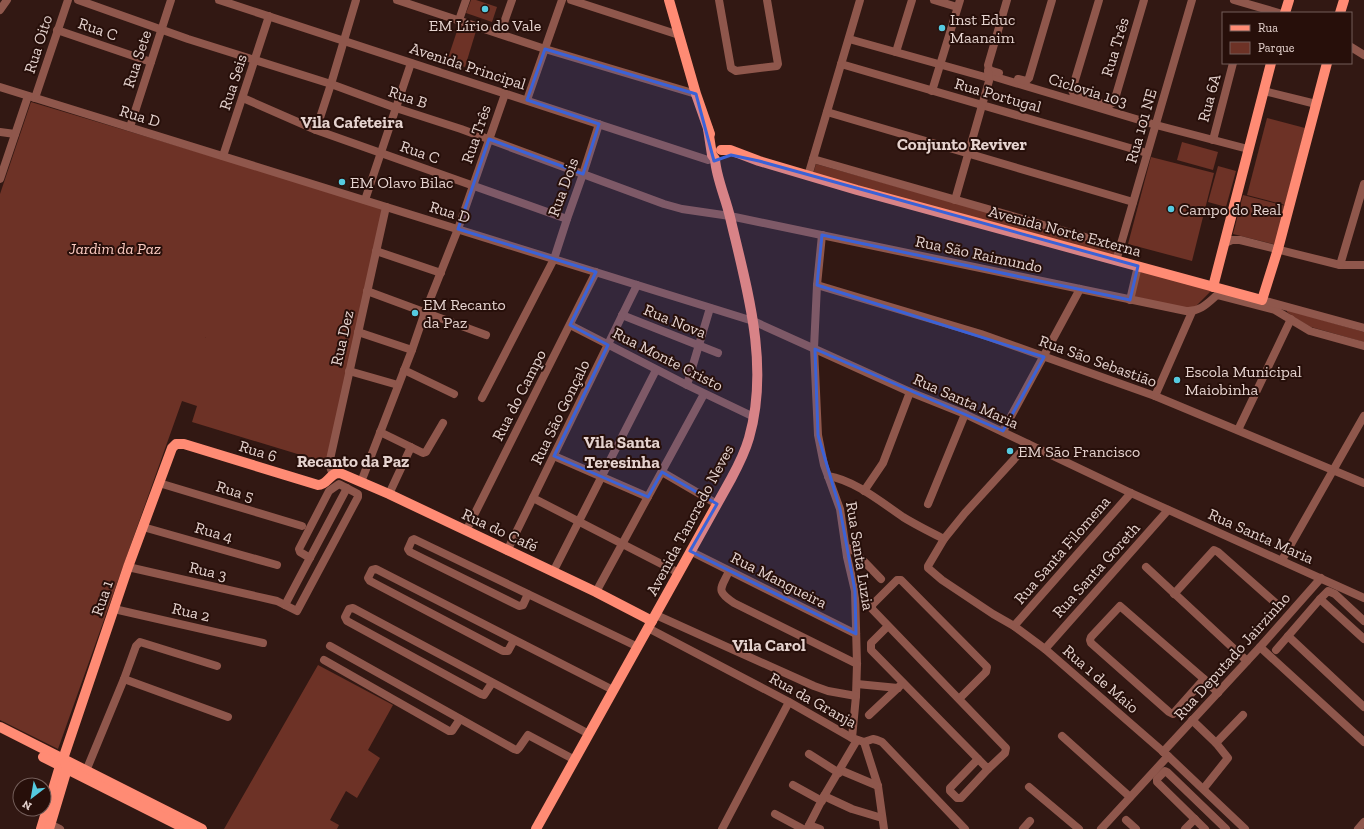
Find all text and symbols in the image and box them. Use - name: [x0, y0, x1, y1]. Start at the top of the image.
- marker: EM Lírio do Vale: [480, 4, 490, 14]
- place label: Inst Educ Maanaim: [950, 10, 1015, 47]
- street label: Rua Oito: [20, 12, 56, 76]
- legend: [1222, 12, 1352, 64]
- street label: Rua C: [76, 13, 120, 45]
- street label: Rua Três: [1097, 15, 1133, 79]
- place label: EM Lírio do Vale: [429, 16, 541, 35]
- text: Rua: [1258, 21, 1278, 35]
- marker: Inst Educ Maanaim: [937, 23, 947, 33]
- street label: Rua Sete: [119, 28, 155, 90]
- street label: Avenida Principal: [408, 38, 528, 94]
- text: Parque: [1258, 41, 1295, 55]
- street label: Rua Seis: [215, 52, 251, 112]
- street label: Ciclovia 103: [1046, 69, 1130, 111]
- street label: Rua 6A: [1193, 71, 1225, 124]
- street label: Rua Portugal: [952, 74, 1044, 116]
- street label: Rua B: [386, 82, 430, 113]
- street label: Rua 101 NE: [1121, 87, 1161, 165]
- street label: Rua D: [117, 101, 163, 131]
- street label: Rua Três: [457, 102, 495, 166]
- district label: Vila Cafeteira: [301, 112, 404, 132]
- district label: Conjunto Reviver: [897, 134, 1028, 154]
- street label: Rua C: [398, 136, 442, 168]
- street label: Rua Dois: [544, 155, 582, 219]
- place label: EM Olavo Bilac: [350, 173, 454, 192]
- marker: EM Olavo Bilac: [337, 177, 347, 187]
- street label: Rua D: [427, 197, 473, 227]
- place label: Campo do Real: [1179, 200, 1281, 219]
- street label: Avenida Norte Externa: [987, 202, 1144, 261]
- marker: Campo do Real: [1166, 204, 1176, 214]
- street label: Rua São Raimundo: [914, 231, 1044, 277]
- park label: Jardim da Paz: [68, 239, 161, 258]
- place label: EM Recanto da Paz: [423, 295, 506, 332]
- street label: Rua Nova: [641, 300, 709, 342]
- street label: Rua Dez: [326, 308, 358, 368]
- marker: EM Recanto da Paz: [410, 308, 420, 318]
- street label: Rua Monte Cristo: [610, 323, 726, 395]
- street label: Rua São Sebastião: [1036, 331, 1160, 391]
- street label: Rua do Campo: [488, 346, 550, 444]
- street label: Rua São Gonçalo: [526, 356, 594, 468]
- place label: Escola Municipal Maiobinha: [1185, 362, 1302, 399]
- street label: Rua Santa Maria: [910, 369, 1022, 433]
- marker: Escola Municipal Maiobinha: [1172, 375, 1182, 385]
- district label: Vila Santa Teresinha: [584, 432, 661, 472]
- street label: Rua 6: [237, 436, 279, 466]
- street label: Avenida Tancredo Neves: [642, 441, 738, 599]
- place label: EM São Francisco: [1018, 442, 1140, 461]
- marker: EM São Francisco: [1005, 446, 1015, 456]
- district label: Recanto da Paz: [297, 451, 409, 471]
- street label: Rua 5: [214, 476, 256, 506]
- street label: Rua Santa Filomena: [1010, 492, 1114, 608]
- street label: Rua Santa Luzia: [842, 500, 878, 612]
- street label: Rua do Café: [459, 504, 541, 556]
- street label: Rua Santa Maria: [1205, 504, 1317, 568]
- street label: Rua 4: [193, 518, 236, 547]
- street label: Rua Santa Goreth: [1048, 519, 1144, 621]
- street label: Rua Mangueira: [728, 548, 830, 612]
- street label: Rua 3: [187, 557, 229, 585]
- street label: Rua 1: [87, 578, 117, 618]
- street label: Rua Deputado Jairzinho: [1170, 588, 1294, 724]
- street label: Rua 2: [170, 598, 212, 626]
- district label: Vila Carol: [732, 635, 806, 655]
- street label: Rua 1 de Maio: [1059, 641, 1143, 717]
- street label: Rua da Granja: [766, 668, 860, 732]
- north arrow: [12, 777, 52, 817]
- text: N: [20, 797, 34, 813]

